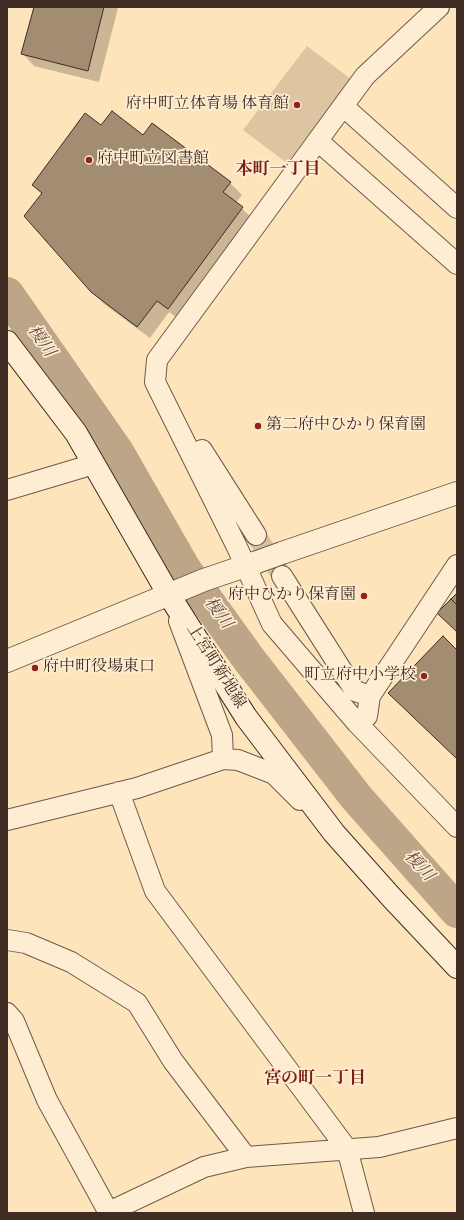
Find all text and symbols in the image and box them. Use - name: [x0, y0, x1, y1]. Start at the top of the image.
- place label: 府中町立体育場 体育館: [126, 95, 289, 115]
- marker: 府中町立体育場 体育館: [292, 100, 302, 110]
- place label: 府中町立図書館: [97, 150, 209, 170]
- marker: 府中町立図書館: [84, 155, 94, 165]
- district label: 本町一丁目: [236, 161, 320, 181]
- water label: 榎川: [22, 322, 58, 362]
- place label: 第二府中ひかり保育園: [266, 416, 426, 436]
- marker: 第二府中ひかり保育園: [253, 421, 263, 431]
- place label: 府中ひかり保育園: [228, 586, 356, 606]
- marker: 府中ひかり保育園: [359, 591, 369, 601]
- water label: 榎川: [199, 594, 235, 634]
- street label: 上宮町新地線: [181, 621, 249, 713]
- place label: 府中町役場東口: [43, 658, 155, 678]
- marker: 府中町役場東口: [30, 663, 40, 673]
- place label: 町立府中小学校: [304, 666, 416, 686]
- marker: 町立府中小学校: [419, 671, 429, 681]
- water label: 榎川: [399, 848, 437, 886]
- district label: 宮の町一丁目: [264, 1070, 366, 1090]

